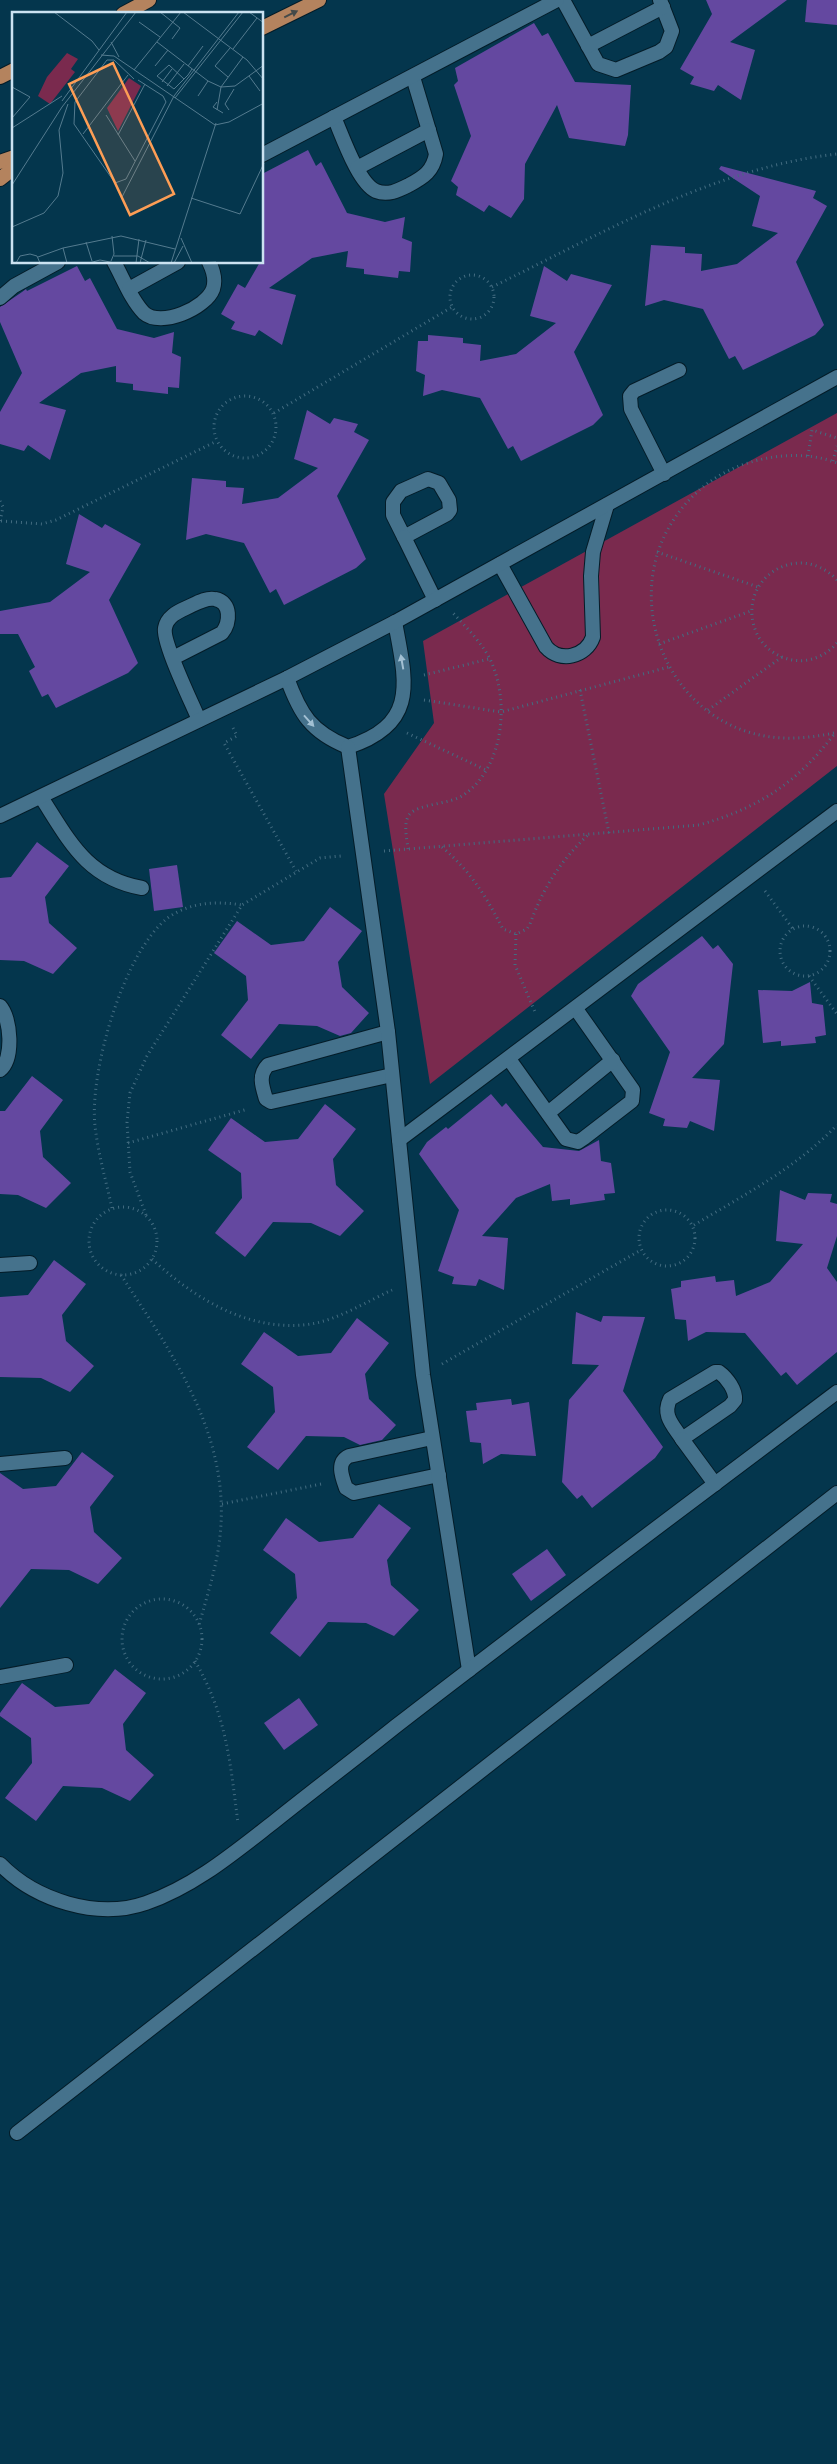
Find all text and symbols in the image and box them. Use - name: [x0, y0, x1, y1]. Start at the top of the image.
- one-way arrow: [284, 10, 298, 18]
- inset map: [12, 12, 264, 264]
- one-way arrow: [398, 653, 406, 669]
- one-way arrow: [303, 714, 314, 727]

